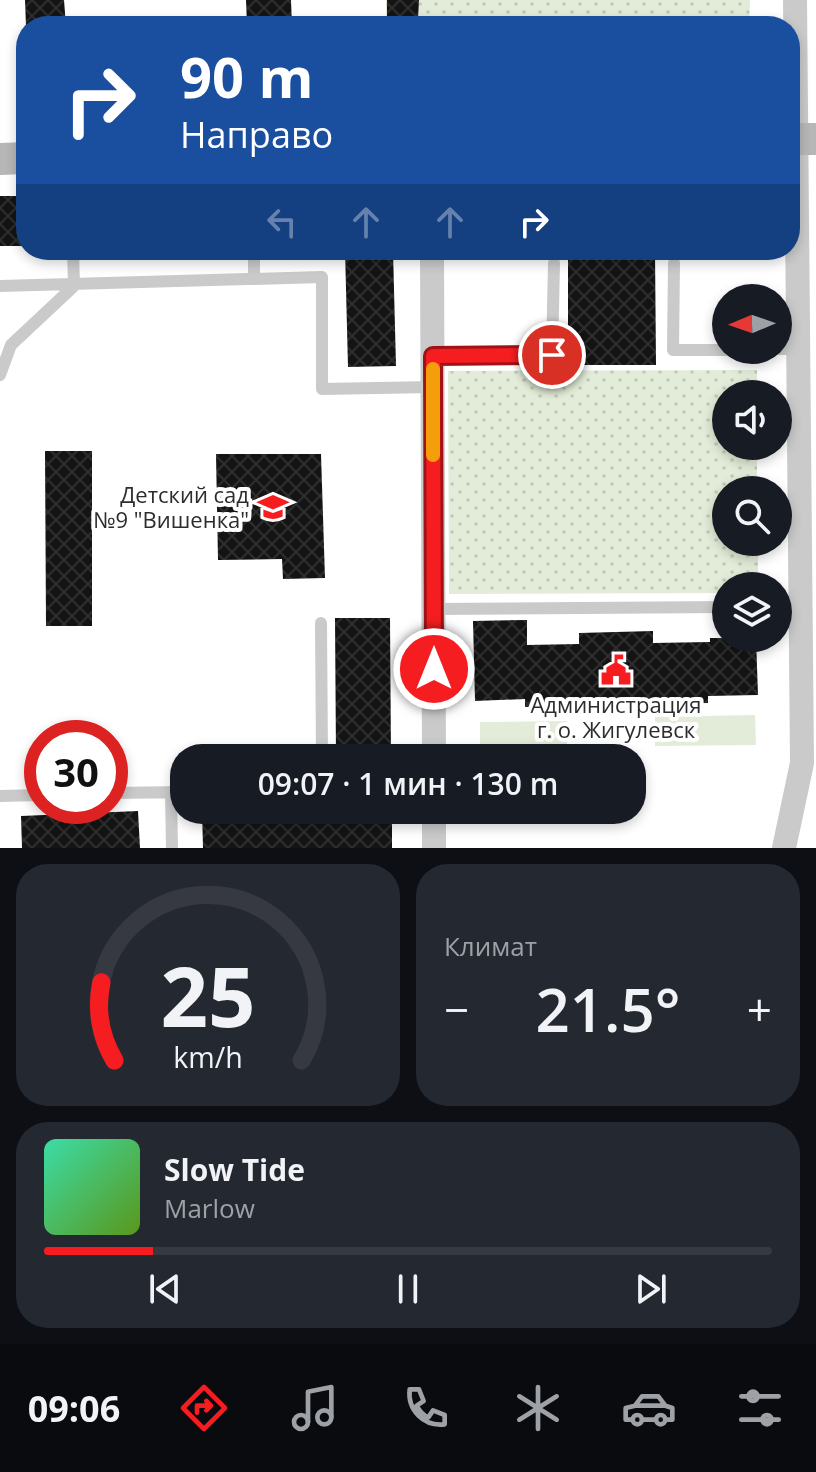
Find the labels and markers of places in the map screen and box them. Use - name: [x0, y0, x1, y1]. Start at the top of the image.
- pin: [518, 321, 586, 389]
- place label: Детский сад №9 "Вишенка": [93, 479, 249, 534]
- school or university icon: Детский сад №9 "Вишенка": [256, 490, 290, 524]
- public building icon: Администрация г. о. Жигулевск: [599, 653, 633, 687]
- place label: Администрация г. о. Жигулевск: [530, 689, 702, 744]

